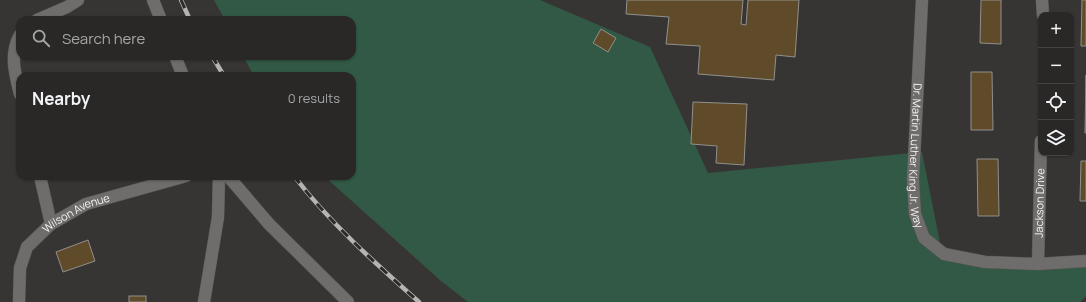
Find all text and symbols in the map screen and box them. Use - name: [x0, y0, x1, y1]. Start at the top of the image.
- map controls: [1038, 12, 1074, 156]
- button: +: [1038, 12, 1074, 48]
- search box: [16, 16, 356, 60]
- icon: search: [30, 27, 52, 49]
- text: Search here: [62, 28, 145, 49]
- button: −: [1038, 48, 1074, 84]
- street label: Dr. Martin Luther King Jr. Way: [906, 83, 928, 230]
- button: locate: [1038, 84, 1074, 120]
- text: Nearby: [32, 87, 90, 110]
- text: 0 results: [288, 89, 340, 107]
- button: layers: [1038, 120, 1074, 156]
- street label: Jackson Drive: [1031, 168, 1047, 238]
- street label: Wilson Avenue: [39, 190, 112, 236]

